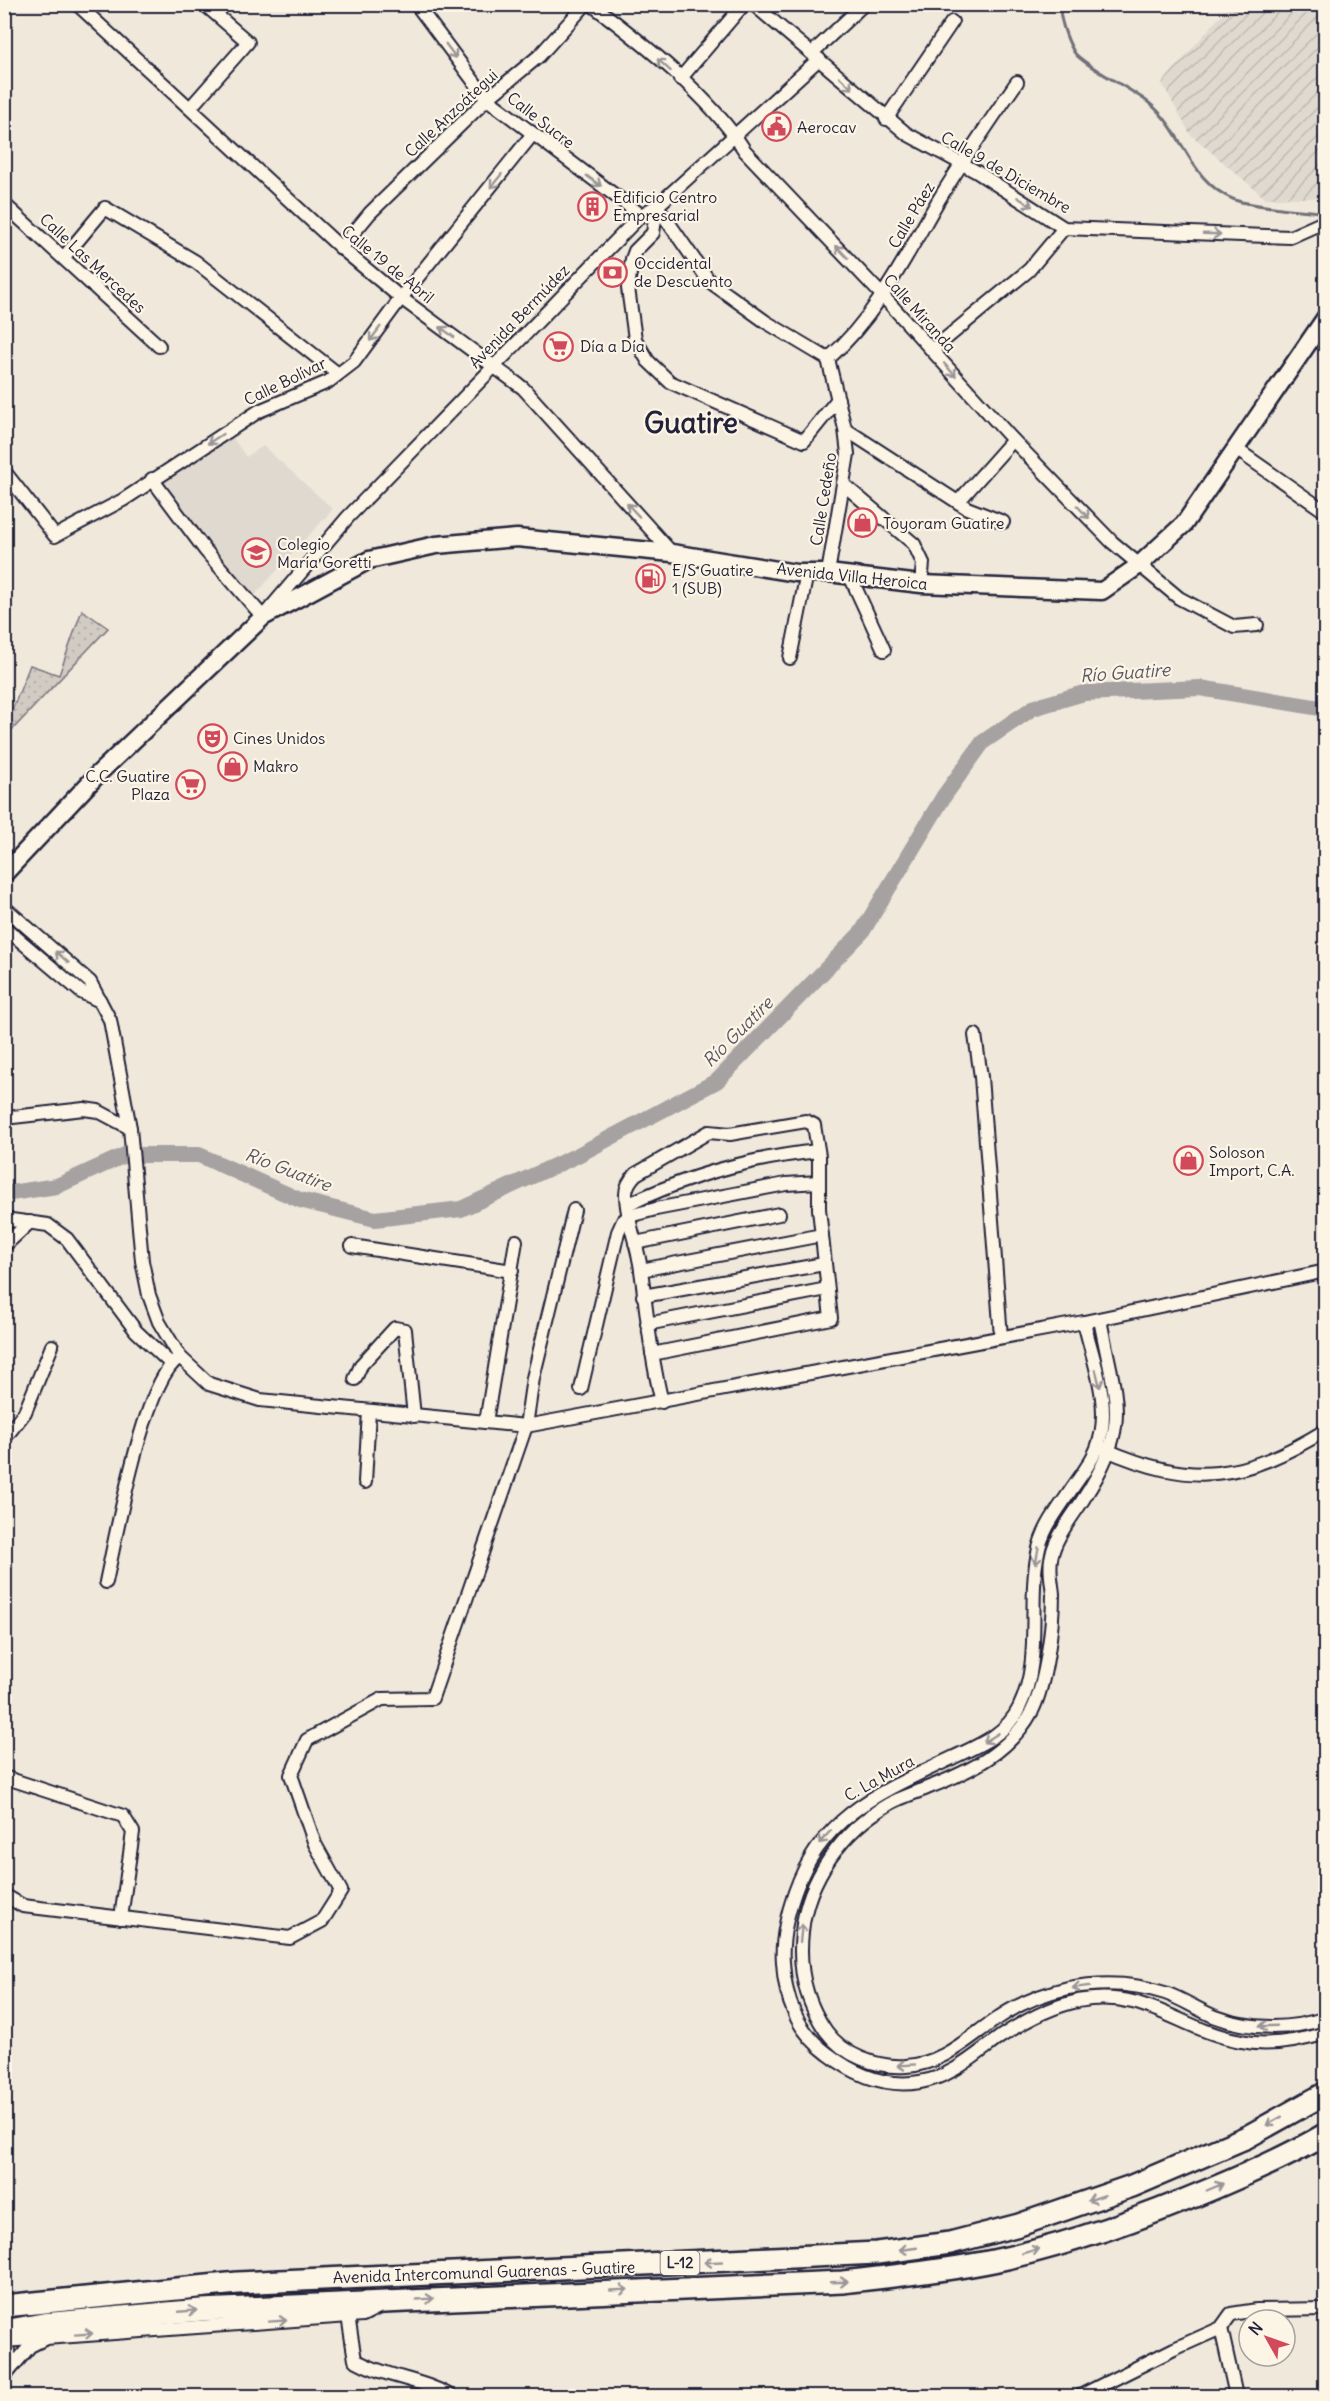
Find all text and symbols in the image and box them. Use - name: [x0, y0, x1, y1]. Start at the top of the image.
- one-way arrow: [444, 43, 457, 59]
- one-way arrow: [656, 57, 671, 72]
- street label: Calle Anzoátegui: [400, 65, 502, 161]
- one-way arrow: [838, 76, 853, 90]
- street label: Calle Sucre: [503, 87, 579, 153]
- public building icon: Aerocav: [760, 111, 792, 143]
- place label: Aerocav: [797, 117, 856, 137]
- street label: Calle 9 de Diciembre: [937, 127, 1075, 217]
- one-way arrow: [489, 173, 502, 189]
- one-way arrow: [586, 175, 602, 188]
- street label: Calle Páez: [883, 178, 939, 252]
- place label: Edificio Centro Empresarial: [613, 187, 717, 225]
- building icon: Edificio Centro Empresarial: [576, 190, 608, 222]
- one-way arrow: [1016, 196, 1033, 209]
- street label: Calle Las Mercedes: [36, 209, 150, 317]
- street label: Calle 19 de Abril: [338, 221, 438, 307]
- one-way arrow: [1202, 228, 1222, 239]
- one-way arrow: [835, 245, 849, 260]
- place label: Occidental de Descuento: [634, 253, 733, 291]
- bank icon: Occidental de Descuento: [597, 256, 629, 288]
- street label: Avenida Bermúdez: [464, 260, 574, 372]
- street label: Calle Miranda: [879, 270, 961, 356]
- one-way arrow: [368, 325, 381, 341]
- one-way arrow: [440, 326, 456, 338]
- supermarket icon: Día a Día: [543, 330, 575, 362]
- place label: Día a Día: [580, 336, 645, 356]
- street label: Calle Bolívar: [241, 352, 330, 410]
- one-way arrow: [943, 362, 957, 377]
- district label: Guatire: [644, 405, 738, 441]
- one-way arrow: [207, 434, 224, 446]
- street label: Calle Cedeño: [806, 451, 840, 547]
- one-way arrow: [626, 503, 640, 518]
- one-way arrow: [1075, 504, 1090, 519]
- shop icon: Toyoram Guatire: [846, 507, 878, 539]
- place label: Toyoram Guatire: [883, 513, 1004, 533]
- place label: Colegio María Goretti: [277, 534, 372, 572]
- school or university icon: Colegio María Goretti: [240, 537, 272, 569]
- street label: Avenida Villa Heroica: [776, 558, 928, 594]
- place label: E/S Guatire 1 (SUB): [672, 560, 754, 598]
- fuel station icon: E/S Guatire 1 (SUB): [635, 563, 667, 595]
- water label: Río Guatire: [1079, 658, 1172, 687]
- theatre icon: Cines Unidos: [196, 722, 228, 754]
- place label: Cines Unidos: [233, 728, 325, 748]
- shop icon: Makro: [216, 750, 248, 782]
- place label: Makro: [253, 756, 299, 776]
- place label: C.C. Guatire Plaza: [85, 766, 170, 804]
- supermarket icon: C.C. Guatire Plaza: [175, 769, 207, 801]
- one-way arrow: [55, 950, 70, 964]
- water label: Río Guatire: [698, 991, 779, 1072]
- place label: Soloson Import, C.A.: [1209, 1142, 1295, 1180]
- water label: Río Guatire: [242, 1143, 336, 1197]
- shop icon: Soloson Import, C.A.: [1172, 1145, 1204, 1177]
- one-way arrow: [1092, 1369, 1104, 1388]
- one-way arrow: [1032, 1546, 1043, 1566]
- one-way arrow: [983, 1732, 1000, 1744]
- street label: C. La Mura: [841, 1751, 917, 1805]
- one-way arrow: [818, 1829, 832, 1844]
- one-way arrow: [796, 1924, 807, 1944]
- one-way arrow: [1071, 1981, 1091, 1992]
- one-way arrow: [1258, 2021, 1278, 2032]
- one-way arrow: [896, 2060, 916, 2071]
- one-way arrow: [1266, 2116, 1284, 2127]
- one-way arrow: [1205, 2181, 1224, 2192]
- one-way arrow: [1087, 2194, 1105, 2205]
- one-way arrow: [898, 2243, 918, 2254]
- one-way arrow: [1021, 2245, 1040, 2257]
- road number: L-12: [660, 2251, 700, 2275]
- one-way arrow: [704, 2256, 724, 2267]
- street label: Avenida Intercomunal Guarenas - Guatire: [333, 2257, 635, 2287]
- one-way arrow: [828, 2276, 848, 2287]
- one-way arrow: [609, 2285, 629, 2296]
- one-way arrow: [414, 2294, 434, 2305]
- one-way arrow: [177, 2305, 197, 2316]
- north arrow: [1237, 2308, 1297, 2368]
- one-way arrow: [268, 2315, 288, 2326]
- text: N: [1244, 2318, 1267, 2339]
- one-way arrow: [73, 2328, 93, 2339]

